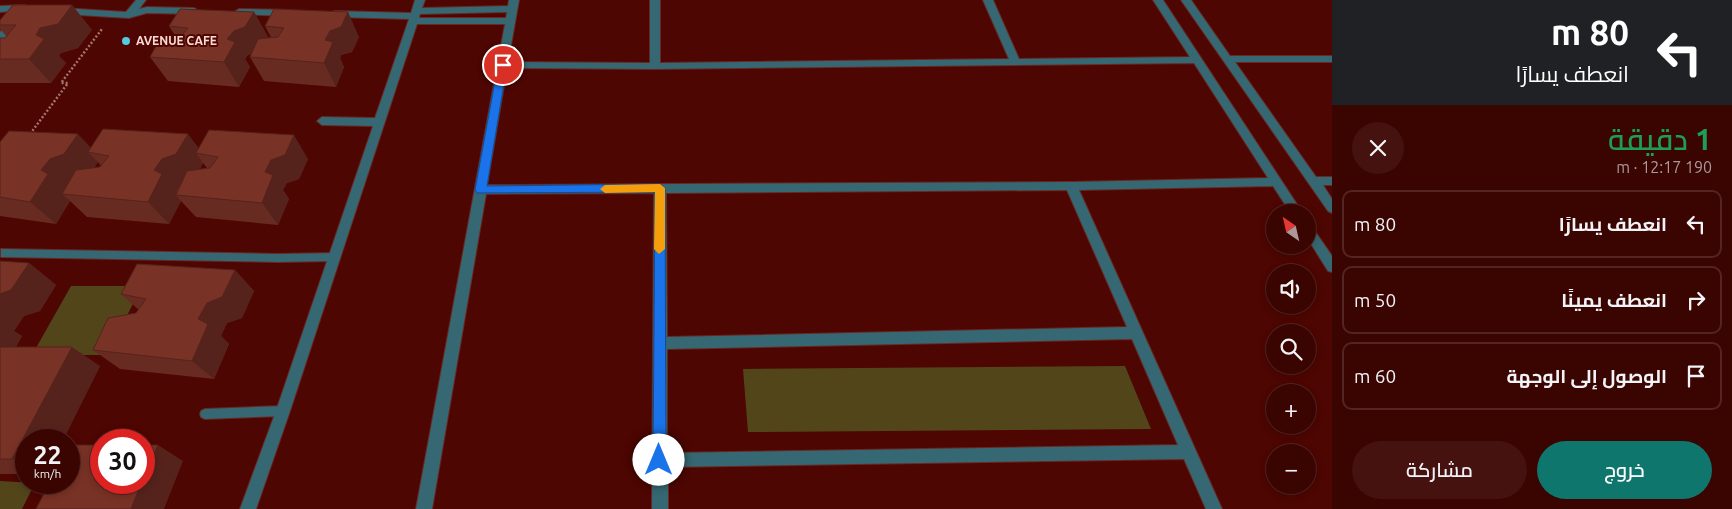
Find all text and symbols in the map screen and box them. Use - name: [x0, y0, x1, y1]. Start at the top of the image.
- text: 80 m: [1551, 12, 1629, 52]
- icon: left: [1647, 20, 1712, 85]
- place label: AVENUE CAFE: [136, 34, 217, 47]
- marker: AVENUE CAFE: [120, 35, 132, 47]
- pin: [482, 44, 524, 86]
- icon: arrive: [489, 51, 517, 79]
- text: انعطف يسارًا: [1516, 61, 1629, 86]
- button: close: [1352, 122, 1404, 174]
- text: 1 دقيقة: [1608, 122, 1712, 156]
- text: 190 m · 12:17: [1616, 158, 1712, 176]
- north arrow: [1266, 204, 1316, 254]
- map controls: [1266, 204, 1316, 494]
- icon: left: [1682, 210, 1710, 238]
- text: 80 m: [1354, 213, 1396, 235]
- text: انعطف يسارًا: [1559, 213, 1667, 235]
- button: sound: [1266, 264, 1316, 314]
- icon: right: [1682, 286, 1710, 314]
- text: 50 m: [1354, 289, 1396, 311]
- text: انعطف يمينًا: [1561, 289, 1667, 311]
- button: search: [1266, 324, 1316, 374]
- icon: arrive: [1682, 362, 1710, 390]
- text: 60 m: [1354, 365, 1396, 387]
- text: الوصول إلى الوجهة: [1507, 365, 1667, 387]
- button: +: [1266, 384, 1316, 434]
- speed limit sign: 30: [90, 429, 155, 494]
- position arrow: [632, 433, 684, 485]
- text: 22: [33, 441, 62, 469]
- button: مشاركة: [1352, 441, 1527, 499]
- button: خروج: [1537, 441, 1712, 499]
- button: −: [1266, 444, 1316, 494]
- text: km/h: [34, 467, 61, 480]

